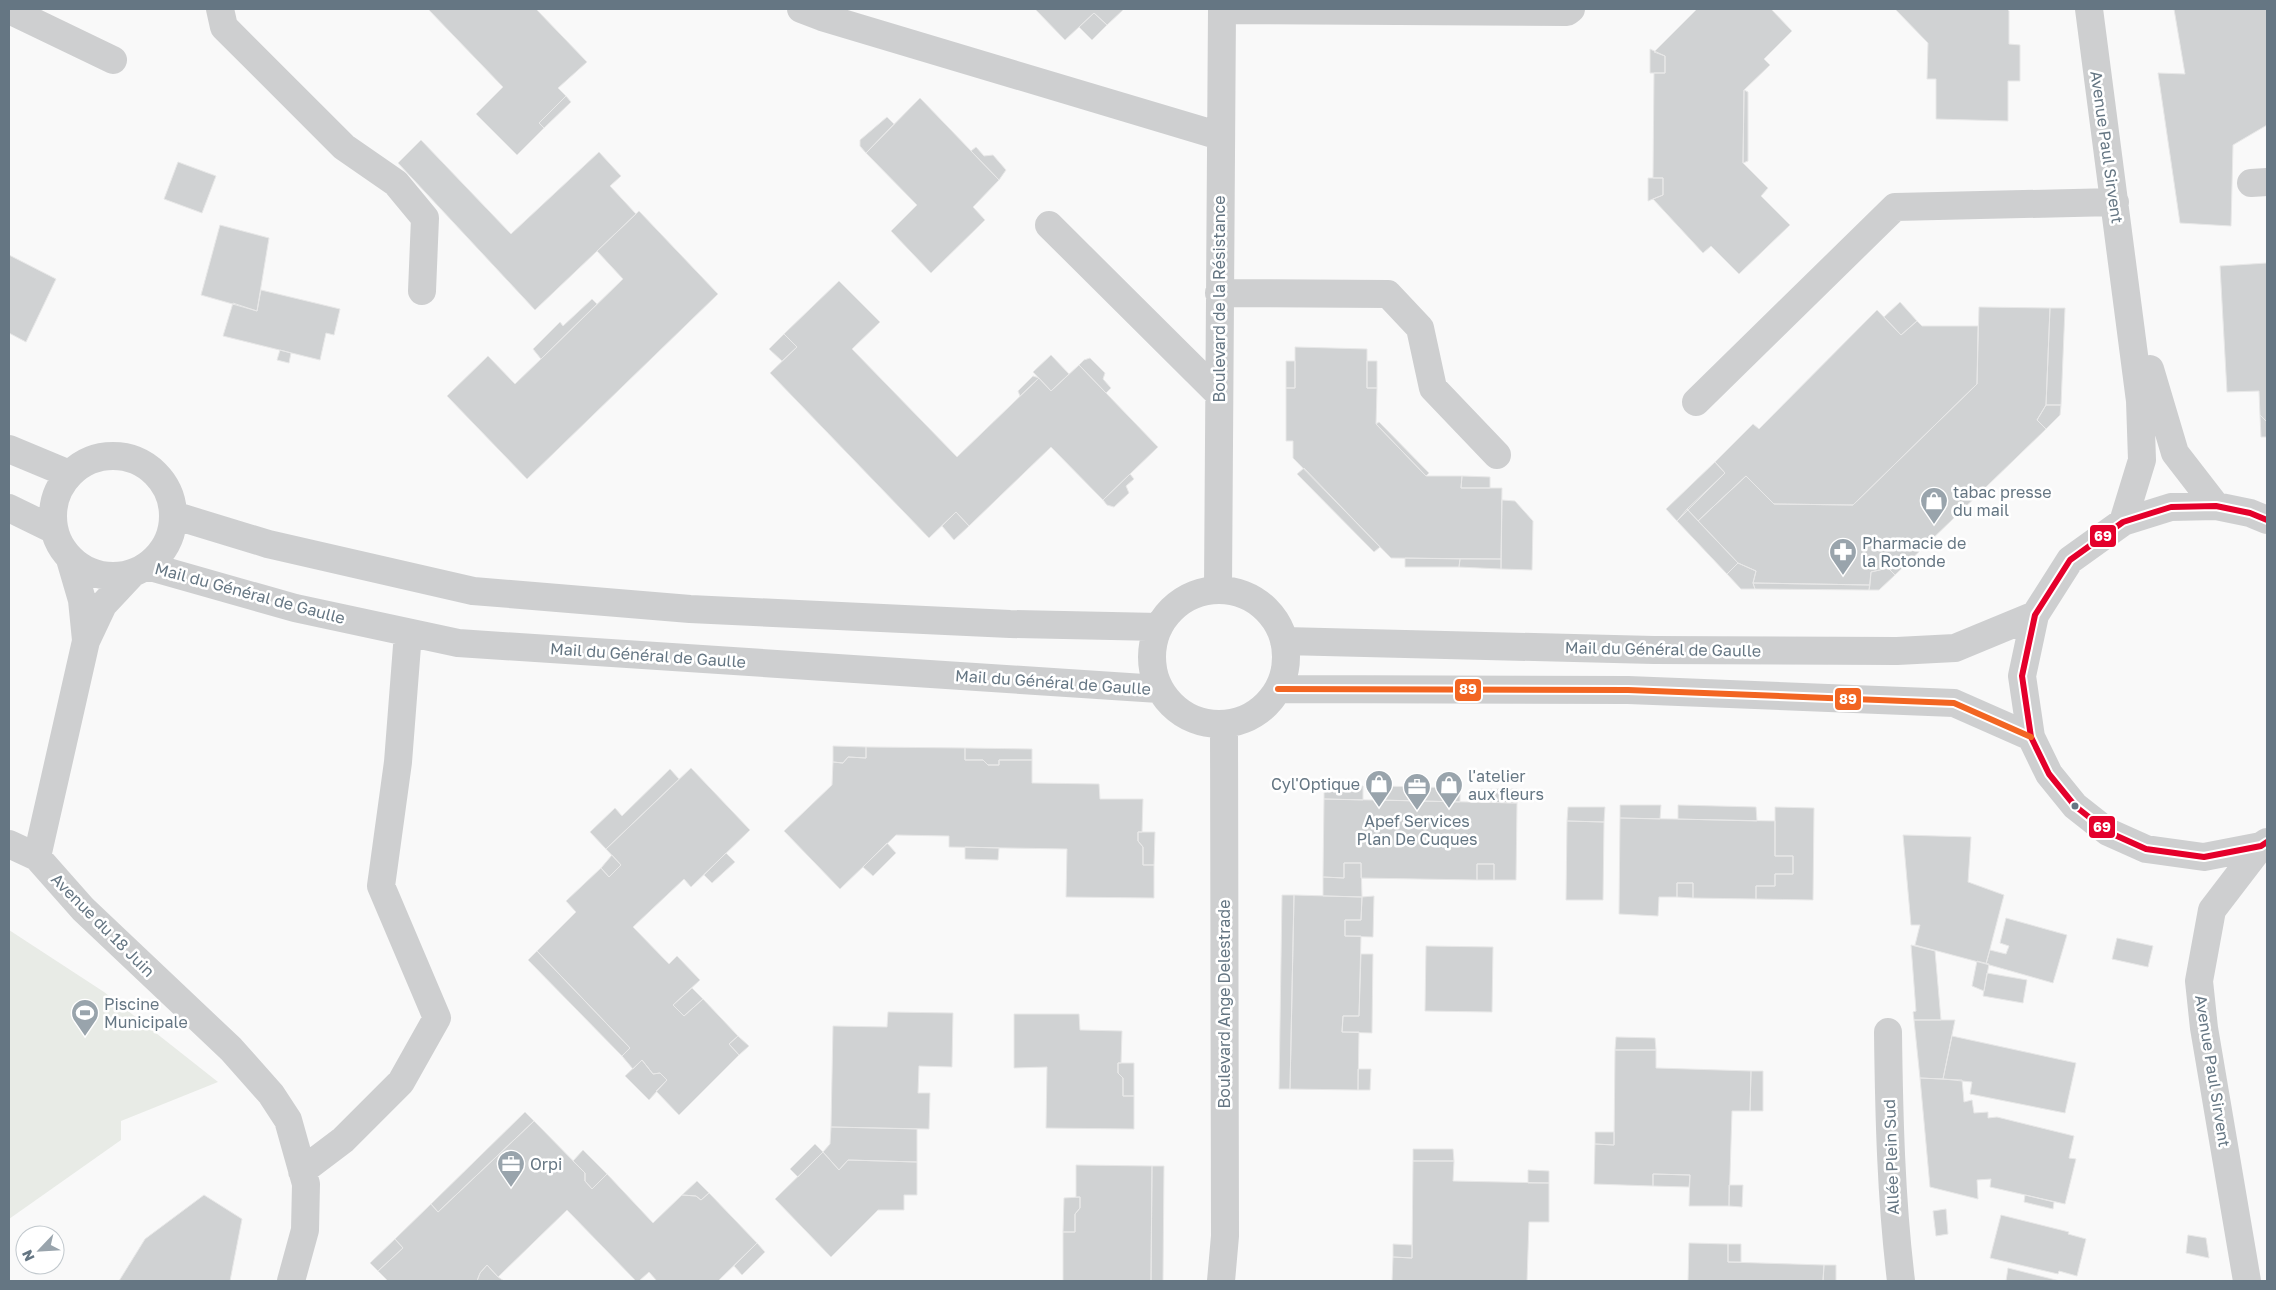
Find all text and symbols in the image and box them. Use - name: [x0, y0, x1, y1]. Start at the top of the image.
- street label: Avenue Paul Sirvent: [2086, 69, 2128, 225]
- street label: Boulevard de la Résistance: [1209, 195, 1229, 403]
- place label: tabac presse du mail: [1953, 482, 2051, 520]
- shop icon: tabac presse du mail: [1919, 486, 1949, 525]
- line badge: 69: [2089, 524, 2117, 548]
- text: 69: [2094, 527, 2112, 544]
- place label: Pharmacie de la Rotonde: [1862, 533, 1966, 571]
- pharmacy icon: Pharmacie de la Rotonde: [1828, 537, 1858, 576]
- street label: Mail du Général de Gaulle: [153, 558, 347, 628]
- street label: Mail du Général de Gaulle: [1565, 637, 1761, 661]
- street label: Mail du Général de Gaulle: [549, 638, 747, 672]
- street label: Mail du Général de Gaulle: [954, 665, 1152, 699]
- line badge: 89: [1454, 678, 1482, 702]
- text: 89: [1459, 680, 1477, 697]
- line badge: 89: [1834, 687, 1862, 711]
- text: 89: [1839, 690, 1857, 707]
- place label: l'atelier aux fleurs: [1468, 766, 1544, 804]
- shop icon: Cyl'Optique: [1364, 769, 1394, 808]
- shop icon: l'atelier aux fleurs: [1434, 770, 1464, 809]
- office icon: Apef Services Plan De Cuques: [1402, 772, 1432, 811]
- place label: Cyl'Optique: [1271, 774, 1360, 794]
- unlabelled marker: [2070, 801, 2080, 811]
- place label: Apef Services Plan De Cuques: [1357, 811, 1477, 849]
- line badge: 69: [2088, 815, 2116, 839]
- text: 69: [2093, 818, 2111, 835]
- street label: Avenue du 18 Juin: [47, 869, 159, 981]
- street label: Boulevard Ange Delestrade: [1214, 900, 1234, 1108]
- street label: Avenue Paul Sirvent: [2191, 993, 2235, 1149]
- place label: Piscine Municipale: [104, 994, 188, 1032]
- sports icon: Piscine Municipale: [70, 998, 100, 1037]
- street label: Allée Plein Sud: [1879, 1099, 1903, 1215]
- office icon: Orpi: [496, 1149, 526, 1188]
- place label: Orpi: [530, 1154, 562, 1174]
- north arrow: [15, 1225, 65, 1275]
- text: N: [18, 1247, 38, 1264]

